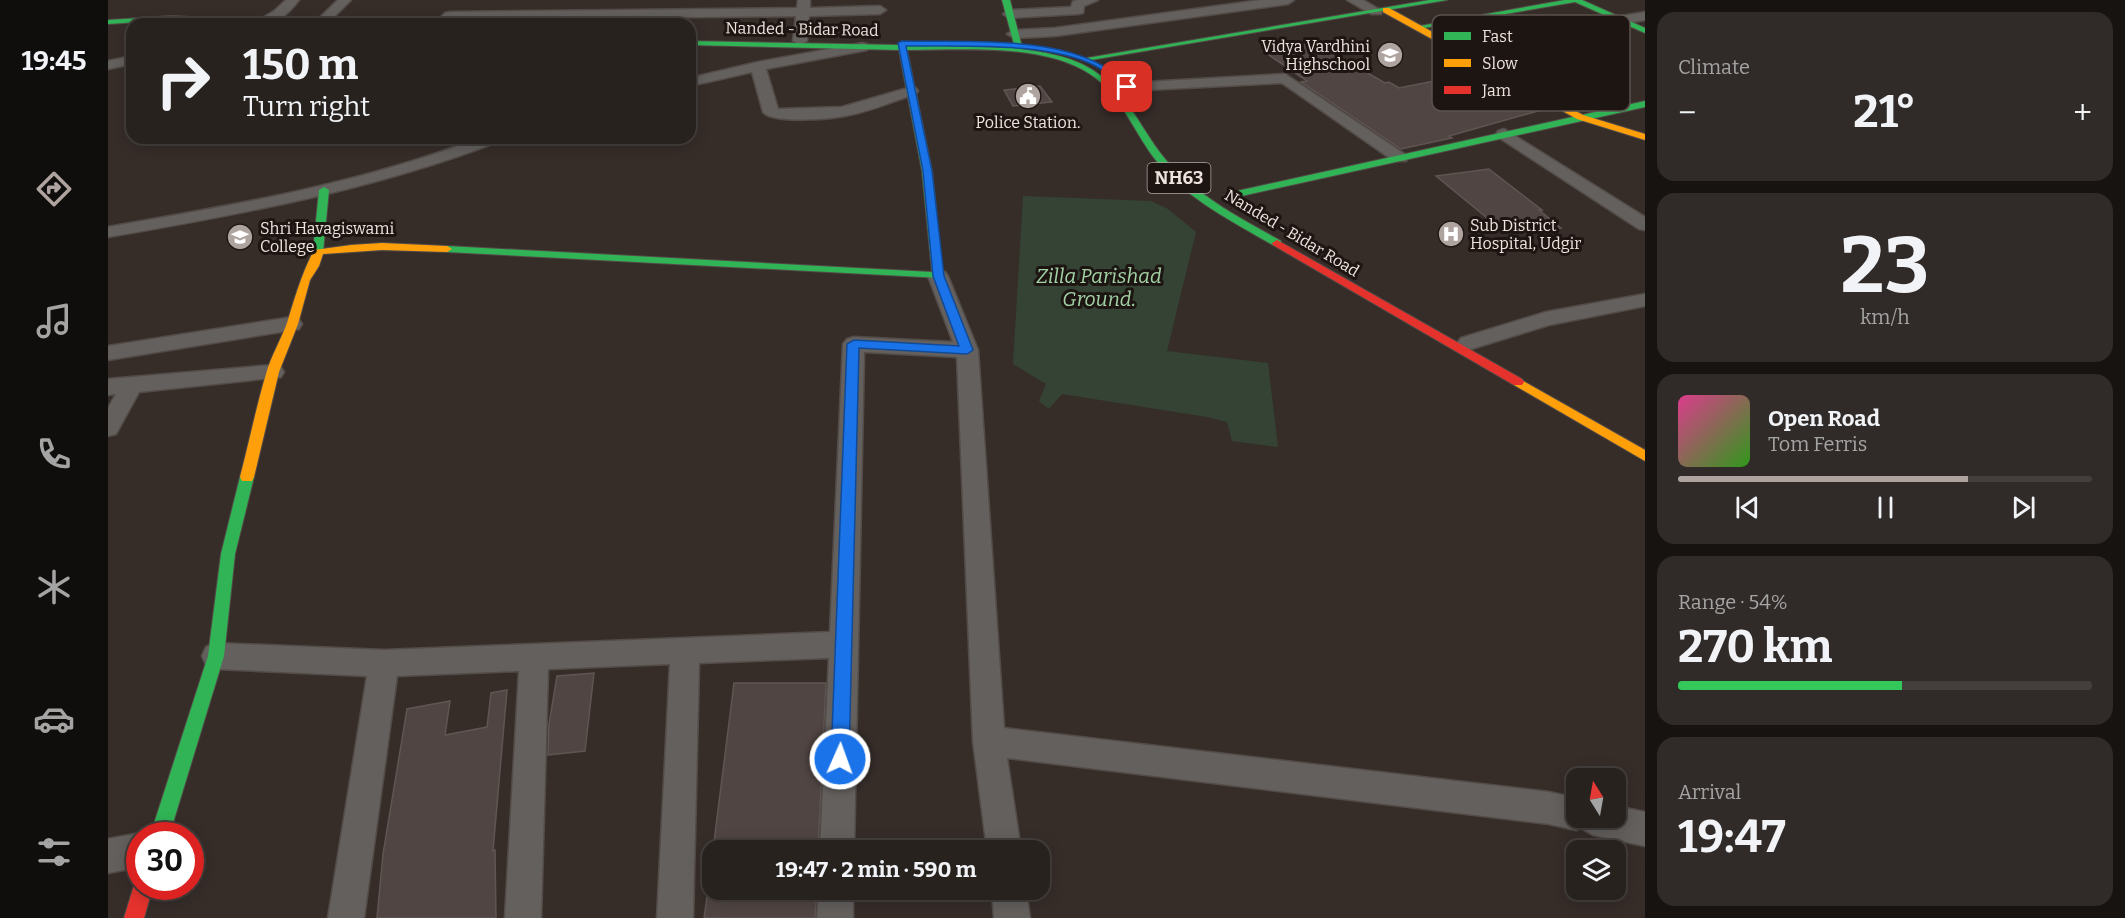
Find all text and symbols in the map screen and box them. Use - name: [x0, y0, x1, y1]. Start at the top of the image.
- legend: [1432, 15, 1630, 111]
- street label: Nanded - Bidar Road: [725, 18, 879, 40]
- text: Fast: [1482, 27, 1513, 46]
- place label: Vidya Vardhini Highschool: [1261, 37, 1370, 74]
- text: 150 m: [243, 40, 358, 90]
- school or university icon: Vidya Vardhini Highschool: [1375, 40, 1405, 70]
- icon: right: [144, 42, 222, 120]
- text: 19:45: [21, 45, 87, 77]
- text: Slow: [1482, 54, 1518, 73]
- text: Climate: [1678, 55, 1750, 79]
- pin: [1101, 61, 1152, 112]
- icon: arrive: [1110, 70, 1143, 103]
- public building icon: Police Station.: [1013, 81, 1043, 111]
- text: Jam: [1481, 81, 1511, 100]
- text: 21°: [1853, 85, 1916, 139]
- text: Turn right: [243, 91, 370, 123]
- text: −: [1678, 93, 1696, 133]
- text: +: [2073, 93, 2092, 133]
- place label: Police Station.: [976, 113, 1080, 132]
- road number: NH63: [1148, 163, 1210, 193]
- icon: directions: [33, 168, 75, 210]
- street label: Nanded - Bidar Road: [1221, 185, 1363, 281]
- place label: Sub District Hospital, Udgir: [1470, 216, 1581, 253]
- place label: Shri Havagiswami College: [260, 219, 394, 256]
- hospital icon: Sub District Hospital, Udgir: [1436, 219, 1466, 249]
- text: 23: [1841, 219, 1929, 313]
- school or university icon: Shri Havagiswami College: [225, 222, 255, 252]
- park label: Zilla Parishad Ground.: [1036, 264, 1162, 311]
- icon: music: [33, 300, 75, 342]
- text: km/h: [1860, 305, 1910, 329]
- text: Open Road: [1768, 405, 1880, 432]
- text: Tom Ferris: [1768, 432, 1867, 456]
- icon: phone: [33, 433, 75, 475]
- icon: previous: [1731, 491, 1764, 524]
- icon: pause: [1869, 491, 1902, 524]
- icon: next: [2007, 491, 2040, 524]
- icon: climate: [33, 566, 75, 608]
- text: Range · 54%: [1678, 590, 1788, 614]
- text: 270 km: [1678, 620, 1832, 674]
- icon: car: [33, 698, 75, 740]
- position arrow: [808, 727, 872, 791]
- north arrow: [1566, 768, 1626, 828]
- map controls: [1566, 768, 1626, 900]
- text: Arrival: [1678, 780, 1741, 804]
- text: 19:47: [1678, 810, 1786, 864]
- speed limit sign: 30: [126, 822, 204, 900]
- icon: filters: [33, 831, 75, 873]
- button: layers: [1566, 840, 1626, 900]
- text: 19:47 · 2 min · 590 m: [776, 856, 976, 883]

